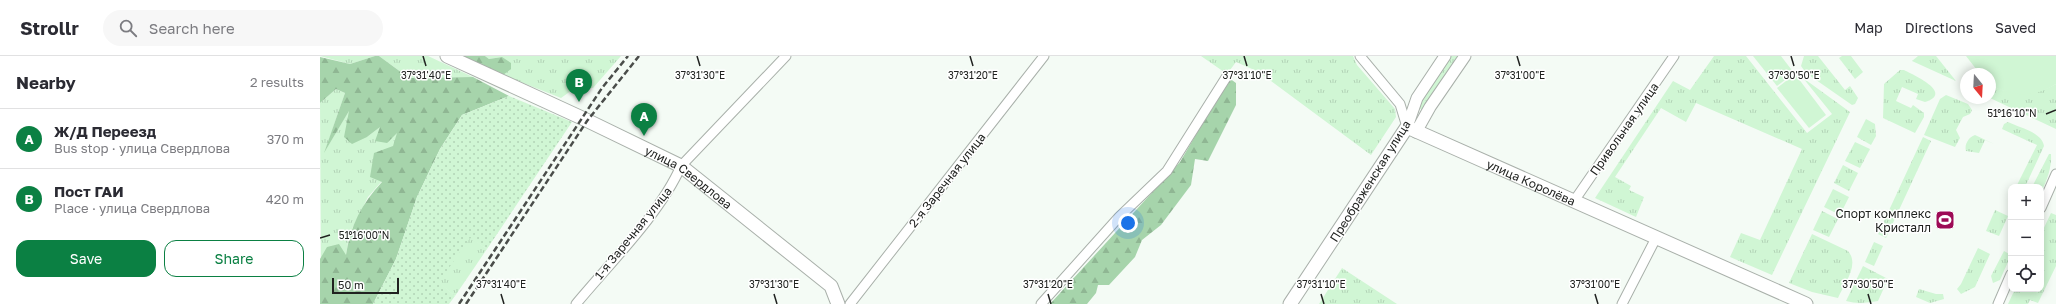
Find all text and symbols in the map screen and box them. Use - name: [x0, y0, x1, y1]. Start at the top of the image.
- search box: [103, 10, 383, 46]
- text: Strollr: [20, 16, 79, 39]
- icon: search: [117, 17, 139, 39]
- text: Search here: [149, 19, 235, 37]
- text: Map: [1854, 19, 1883, 36]
- text: Directions: [1905, 19, 1973, 36]
- text: Saved: [1995, 19, 2036, 36]
- north arrow: [1960, 68, 1996, 104]
- text: 37°31'40"E: [401, 69, 451, 81]
- pin: B: [566, 69, 592, 102]
- text: 37°31'30"E: [675, 69, 725, 81]
- text: 37°31'20"E: [948, 69, 998, 81]
- text: 37°31'10"E: [1223, 69, 1272, 81]
- text: 37°31'00"E: [1495, 69, 1545, 81]
- text: 37°30'50"E: [1768, 69, 1820, 81]
- text: Nearby: [16, 72, 76, 93]
- text: 2 results: [250, 74, 304, 90]
- street label: Привольная улица: [1586, 80, 1662, 178]
- pin: A: [631, 103, 657, 136]
- text: 51°16'10"N: [1987, 107, 2037, 119]
- street label: Преображенская улица: [1326, 117, 1414, 245]
- text: Ж/Д Переезд: [54, 122, 156, 140]
- street label: 2-я Заречная улица: [905, 130, 989, 230]
- text: A: [24, 131, 34, 147]
- text: 370 m: [267, 131, 304, 147]
- text: Bus stop · улица Свердлова: [54, 140, 230, 156]
- street label: улица Свердлова: [643, 142, 735, 212]
- street label: улица Королёва: [1484, 156, 1578, 208]
- text: Пост ГАИ: [54, 182, 124, 200]
- street label: 1-я Заречная улица: [591, 184, 675, 282]
- map controls: [2008, 184, 2044, 292]
- button: +: [2008, 184, 2044, 220]
- text: B: [24, 191, 34, 207]
- text: 420 m: [266, 191, 304, 207]
- text: Place · улица Свердлова: [54, 200, 210, 216]
- place label: Спорт комплекс Кристалл: [1835, 206, 1931, 235]
- sports icon: Спорт комплекс Кристалл: [1934, 209, 1956, 231]
- your location: [1118, 213, 1138, 233]
- button: −: [2008, 220, 2044, 256]
- text: 51°16'00"N: [339, 229, 389, 241]
- button: Save: [16, 240, 156, 277]
- button: Share: [164, 240, 304, 277]
- button: locate: [2008, 256, 2044, 292]
- scale bar: [332, 276, 399, 295]
- text: 50 m: [338, 278, 364, 291]
- text: 37°31'40"E: [476, 278, 526, 290]
- text: 37°31'30"E: [749, 278, 799, 290]
- text: 37°31'20"E: [1023, 278, 1073, 290]
- text: 37°31'10"E: [1297, 278, 1346, 290]
- text: 37°31'00"E: [1570, 278, 1620, 290]
- text: 37°30'50"E: [1842, 278, 1894, 290]

